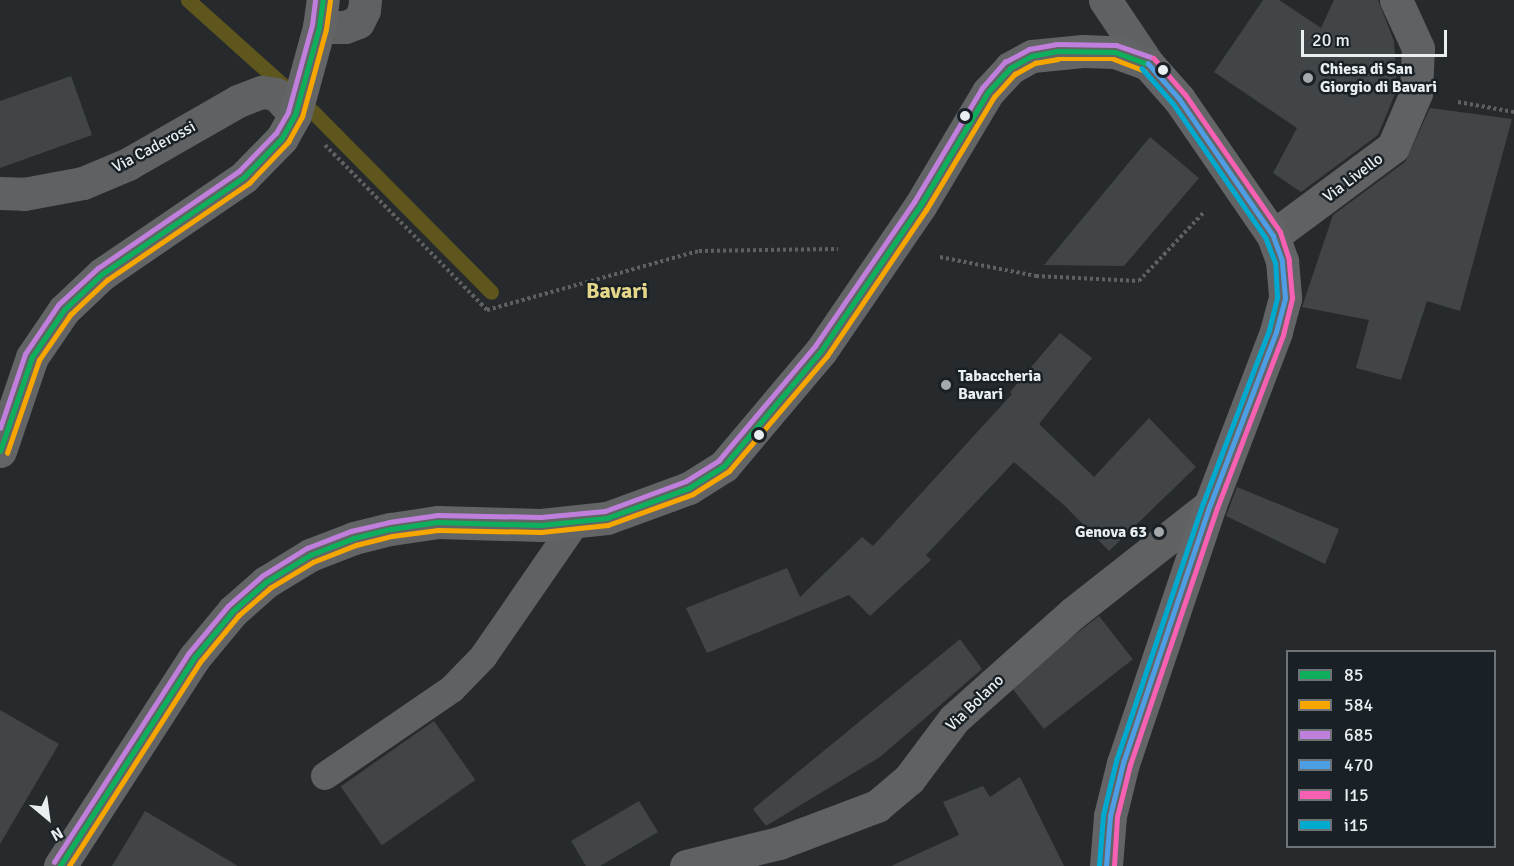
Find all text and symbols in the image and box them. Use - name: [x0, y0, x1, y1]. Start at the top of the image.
- scale bar: [1304, 18, 1450, 56]
- text: 20 m: [1312, 29, 1350, 51]
- place label: Chiesa di San Giorgio di Bavari: [1320, 59, 1437, 97]
- unlabelled marker: [1157, 64, 1169, 76]
- marker: Chiesa di San Giorgio di Bavari: [1301, 71, 1315, 85]
- unlabelled marker: [959, 110, 971, 122]
- street label: Via Caderossi: [109, 117, 199, 177]
- street label: Via Livello: [1319, 149, 1387, 207]
- district label: Bavari: [586, 278, 648, 304]
- place label: Tabaccheria Bavari: [958, 366, 1041, 404]
- marker: Tabaccheria Bavari: [939, 378, 953, 392]
- unlabelled marker: [753, 429, 765, 441]
- place label: Genova 63: [1075, 522, 1147, 542]
- marker: Genova 63: [1152, 525, 1166, 539]
- legend: [1286, 650, 1496, 848]
- text: 85: [1344, 664, 1363, 686]
- street label: Via Bolano: [942, 671, 1008, 735]
- text: 584: [1344, 694, 1373, 716]
- text: 685: [1344, 724, 1373, 746]
- text: 470: [1344, 754, 1373, 776]
- text: I15: [1344, 784, 1369, 806]
- north arrow: [18, 788, 78, 848]
- text: i15: [1344, 814, 1368, 836]
- text: N: [47, 822, 66, 845]

